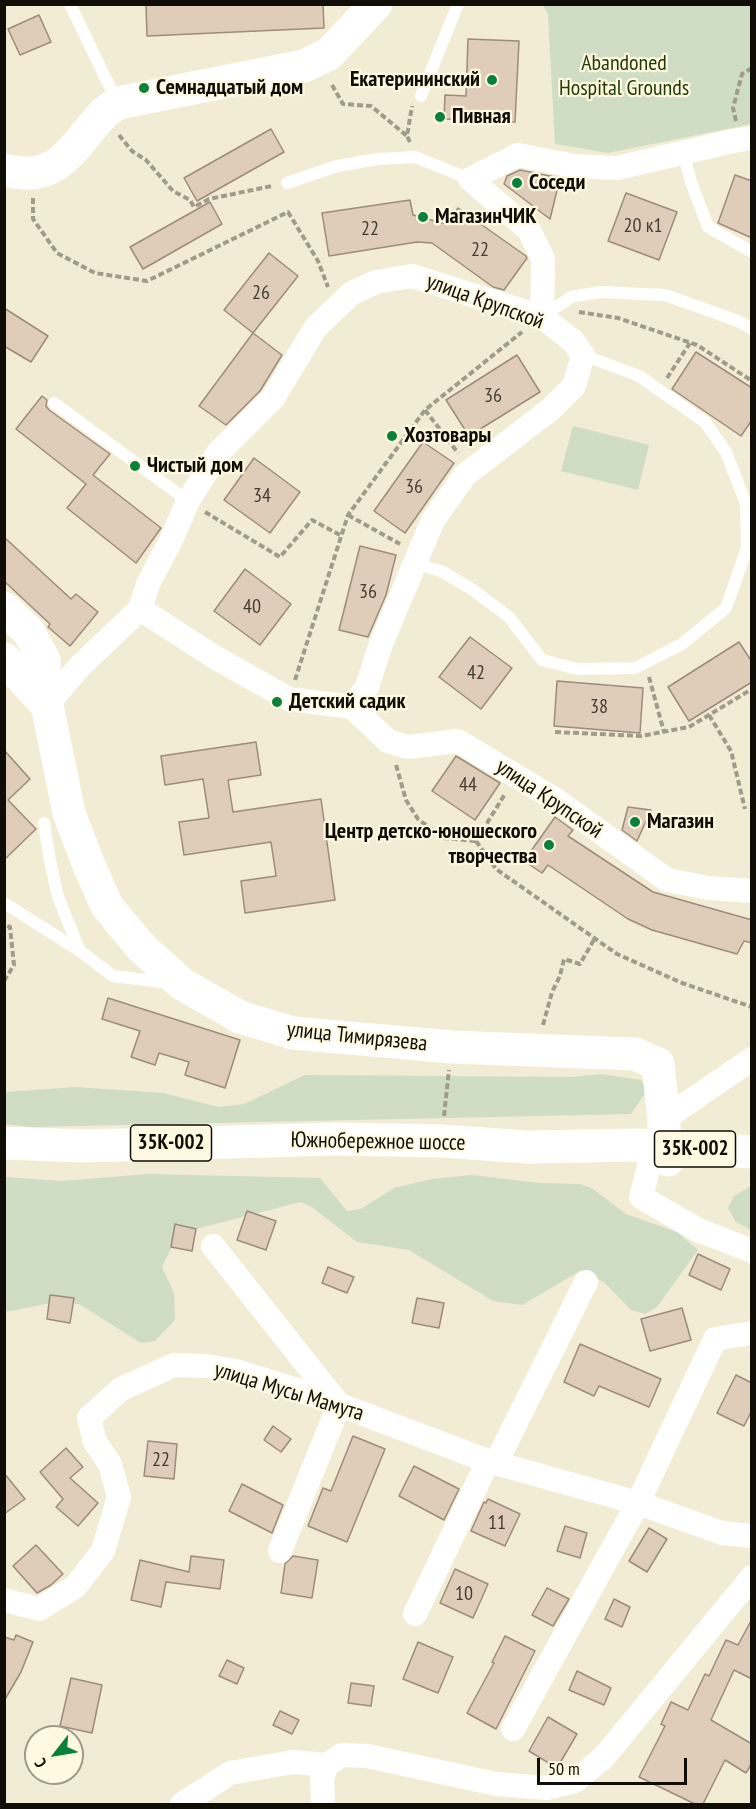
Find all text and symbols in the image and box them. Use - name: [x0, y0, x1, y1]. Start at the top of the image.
- park label: Abandoned Hospital Grounds: [559, 51, 689, 102]
- place label: Екатерининский: [350, 67, 480, 93]
- marker: Екатерининский: [485, 73, 499, 87]
- place label: Семнадцатый дом: [156, 75, 303, 101]
- marker: Семнадцатый дом: [137, 81, 151, 95]
- place label: Пивная: [452, 104, 511, 130]
- marker: Пивная: [433, 110, 447, 124]
- place label: Соседи: [529, 170, 585, 196]
- marker: Соседи: [510, 176, 524, 190]
- place label: МагазинЧИК: [435, 204, 537, 230]
- marker: МагазинЧИК: [416, 210, 430, 224]
- house number: 20 к1: [624, 214, 662, 238]
- house number: 22: [361, 217, 379, 241]
- house number: 22: [471, 238, 489, 262]
- street label: улица Крупской: [423, 269, 547, 335]
- house number: 26: [252, 281, 270, 305]
- house number: 36: [484, 384, 502, 408]
- place label: Хозтовары: [404, 423, 491, 449]
- marker: Хозтовары: [385, 429, 399, 443]
- place label: Чистый дом: [147, 453, 243, 479]
- marker: Чистый дом: [128, 459, 142, 473]
- house number: 36: [405, 475, 423, 499]
- house number: 34: [253, 484, 271, 508]
- house number: 36: [359, 580, 377, 604]
- house number: 40: [243, 595, 261, 619]
- house number: 42: [467, 661, 485, 685]
- place label: Детский садик: [289, 689, 405, 715]
- marker: Детский садик: [270, 695, 284, 709]
- house number: 38: [590, 695, 608, 719]
- street label: улица Крупской: [491, 754, 607, 844]
- house number: 44: [459, 773, 477, 797]
- place label: Магазин: [647, 809, 714, 835]
- marker: Магазин: [628, 815, 642, 829]
- place label: Центр детско-юношеского творчества: [325, 819, 537, 870]
- marker: Центр детско-юношеского творчества: [542, 838, 556, 852]
- street label: улица Тимирязева: [286, 1017, 428, 1057]
- road number: 35К-002: [130, 1125, 212, 1161]
- street label: Южнобережное шоссе: [290, 1127, 466, 1157]
- road number: 35К-002: [654, 1131, 736, 1167]
- street label: улица Мусы Мамута: [211, 1357, 367, 1427]
- house number: 22: [152, 1448, 170, 1472]
- house number: 11: [488, 1511, 506, 1535]
- house number: 10: [455, 1582, 473, 1606]
- north arrow: [24, 1725, 84, 1785]
- scale bar: [540, 1746, 690, 1784]
- text: С: [30, 1755, 51, 1772]
- text: 50 m: [548, 1757, 580, 1780]

